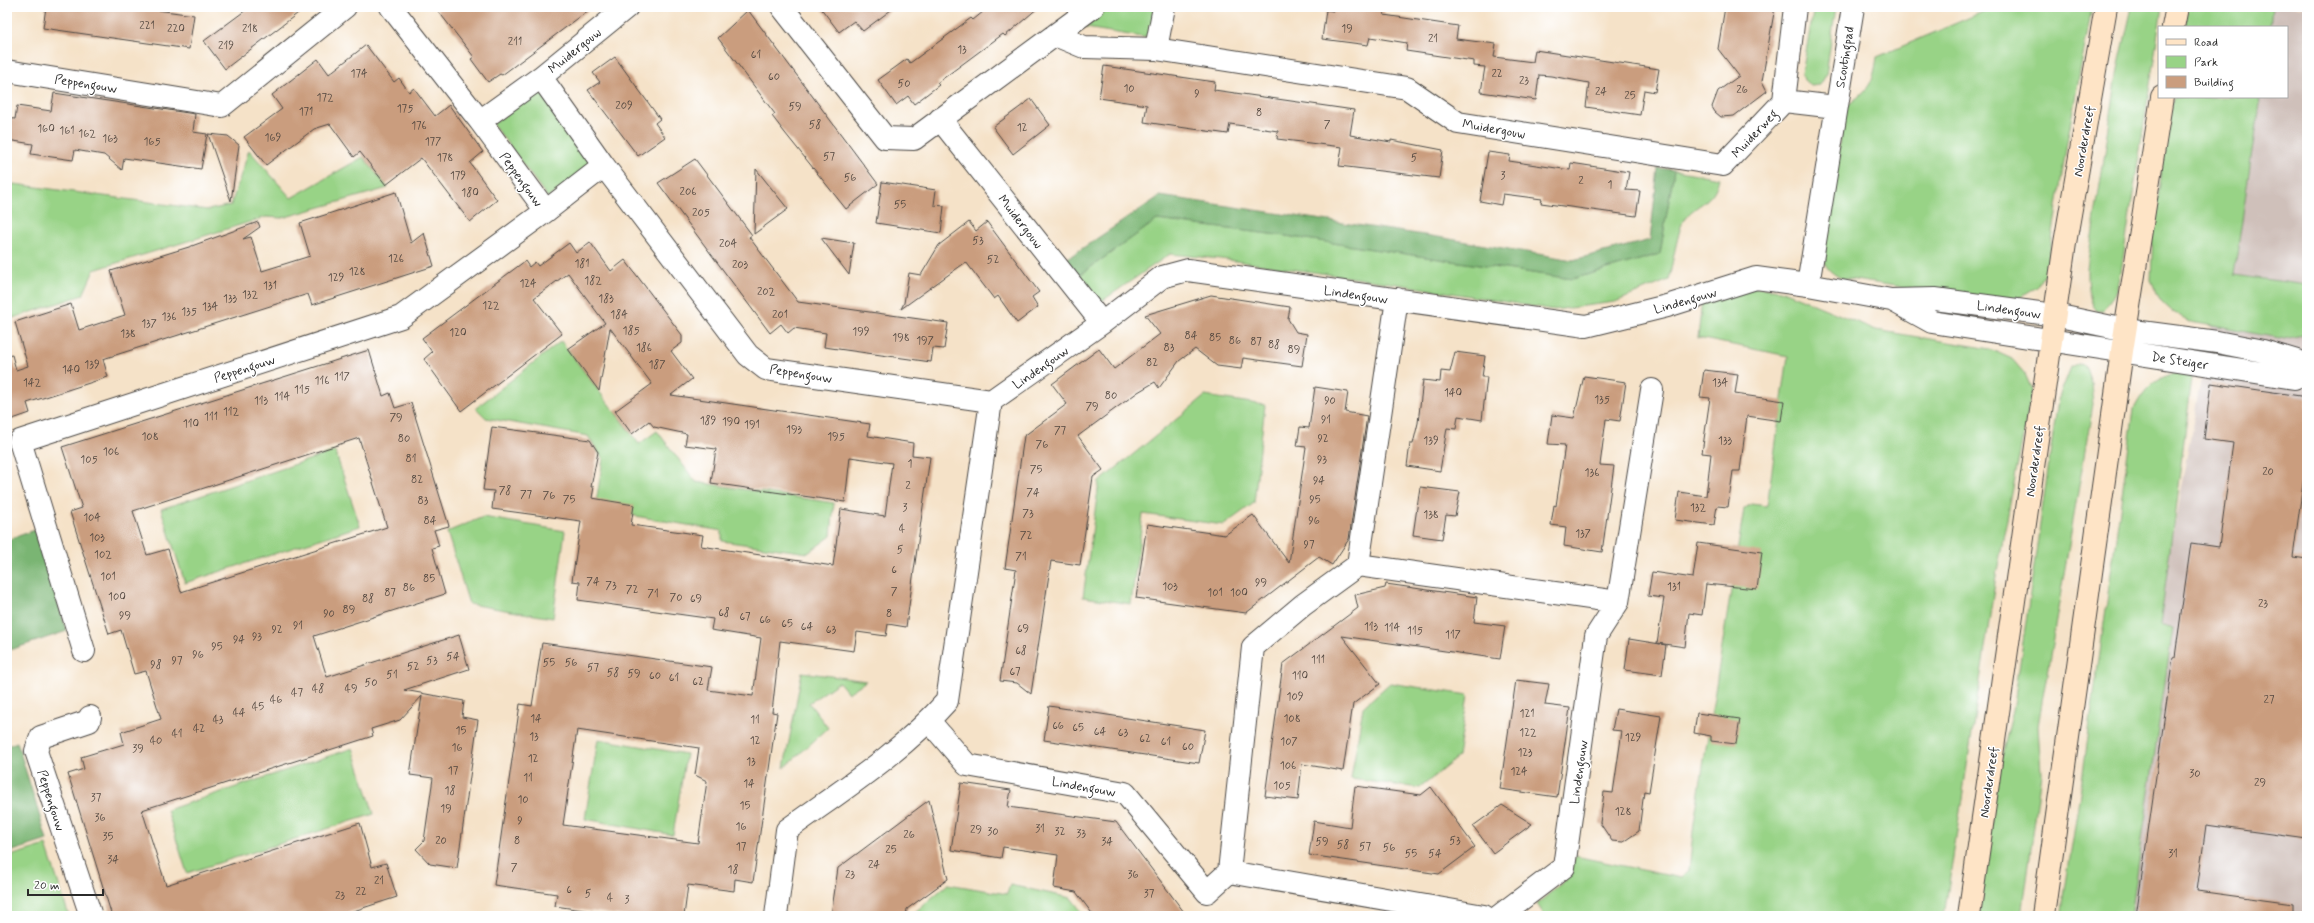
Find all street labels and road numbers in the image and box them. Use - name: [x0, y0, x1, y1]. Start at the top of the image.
- street label: Muidergouw: [545, 24, 605, 78]
- street label: Scoutingpad: [1832, 25, 1861, 90]
- street label: Peppengouw: [53, 71, 118, 100]
- street label: Noorderdreef: [2070, 104, 2099, 178]
- street label: Muiderweg: [1728, 106, 1784, 163]
- street label: Muidergouw: [1461, 116, 1527, 143]
- street label: Peppengouw: [494, 149, 546, 212]
- street label: Muidergouw: [994, 192, 1046, 253]
- street label: Lindengouw: [1322, 283, 1389, 310]
- street label: Lindengouw: [1652, 284, 1719, 320]
- street label: Lindengouw: [1975, 298, 2042, 325]
- street label: Lindengouw: [1010, 343, 1073, 395]
- street label: De Steiger: [2150, 349, 2210, 374]
- street label: Peppengouw: [212, 352, 278, 389]
- street label: Peppengouw: [768, 361, 833, 390]
- street label: Noorderdreef: [2022, 424, 2049, 498]
- street label: Lindengouw: [1567, 739, 1594, 806]
- street label: Noorderdreef: [1976, 745, 2003, 819]
- street label: Peppengouw: [31, 768, 68, 834]
- street label: Lindengouw: [1050, 774, 1117, 803]

